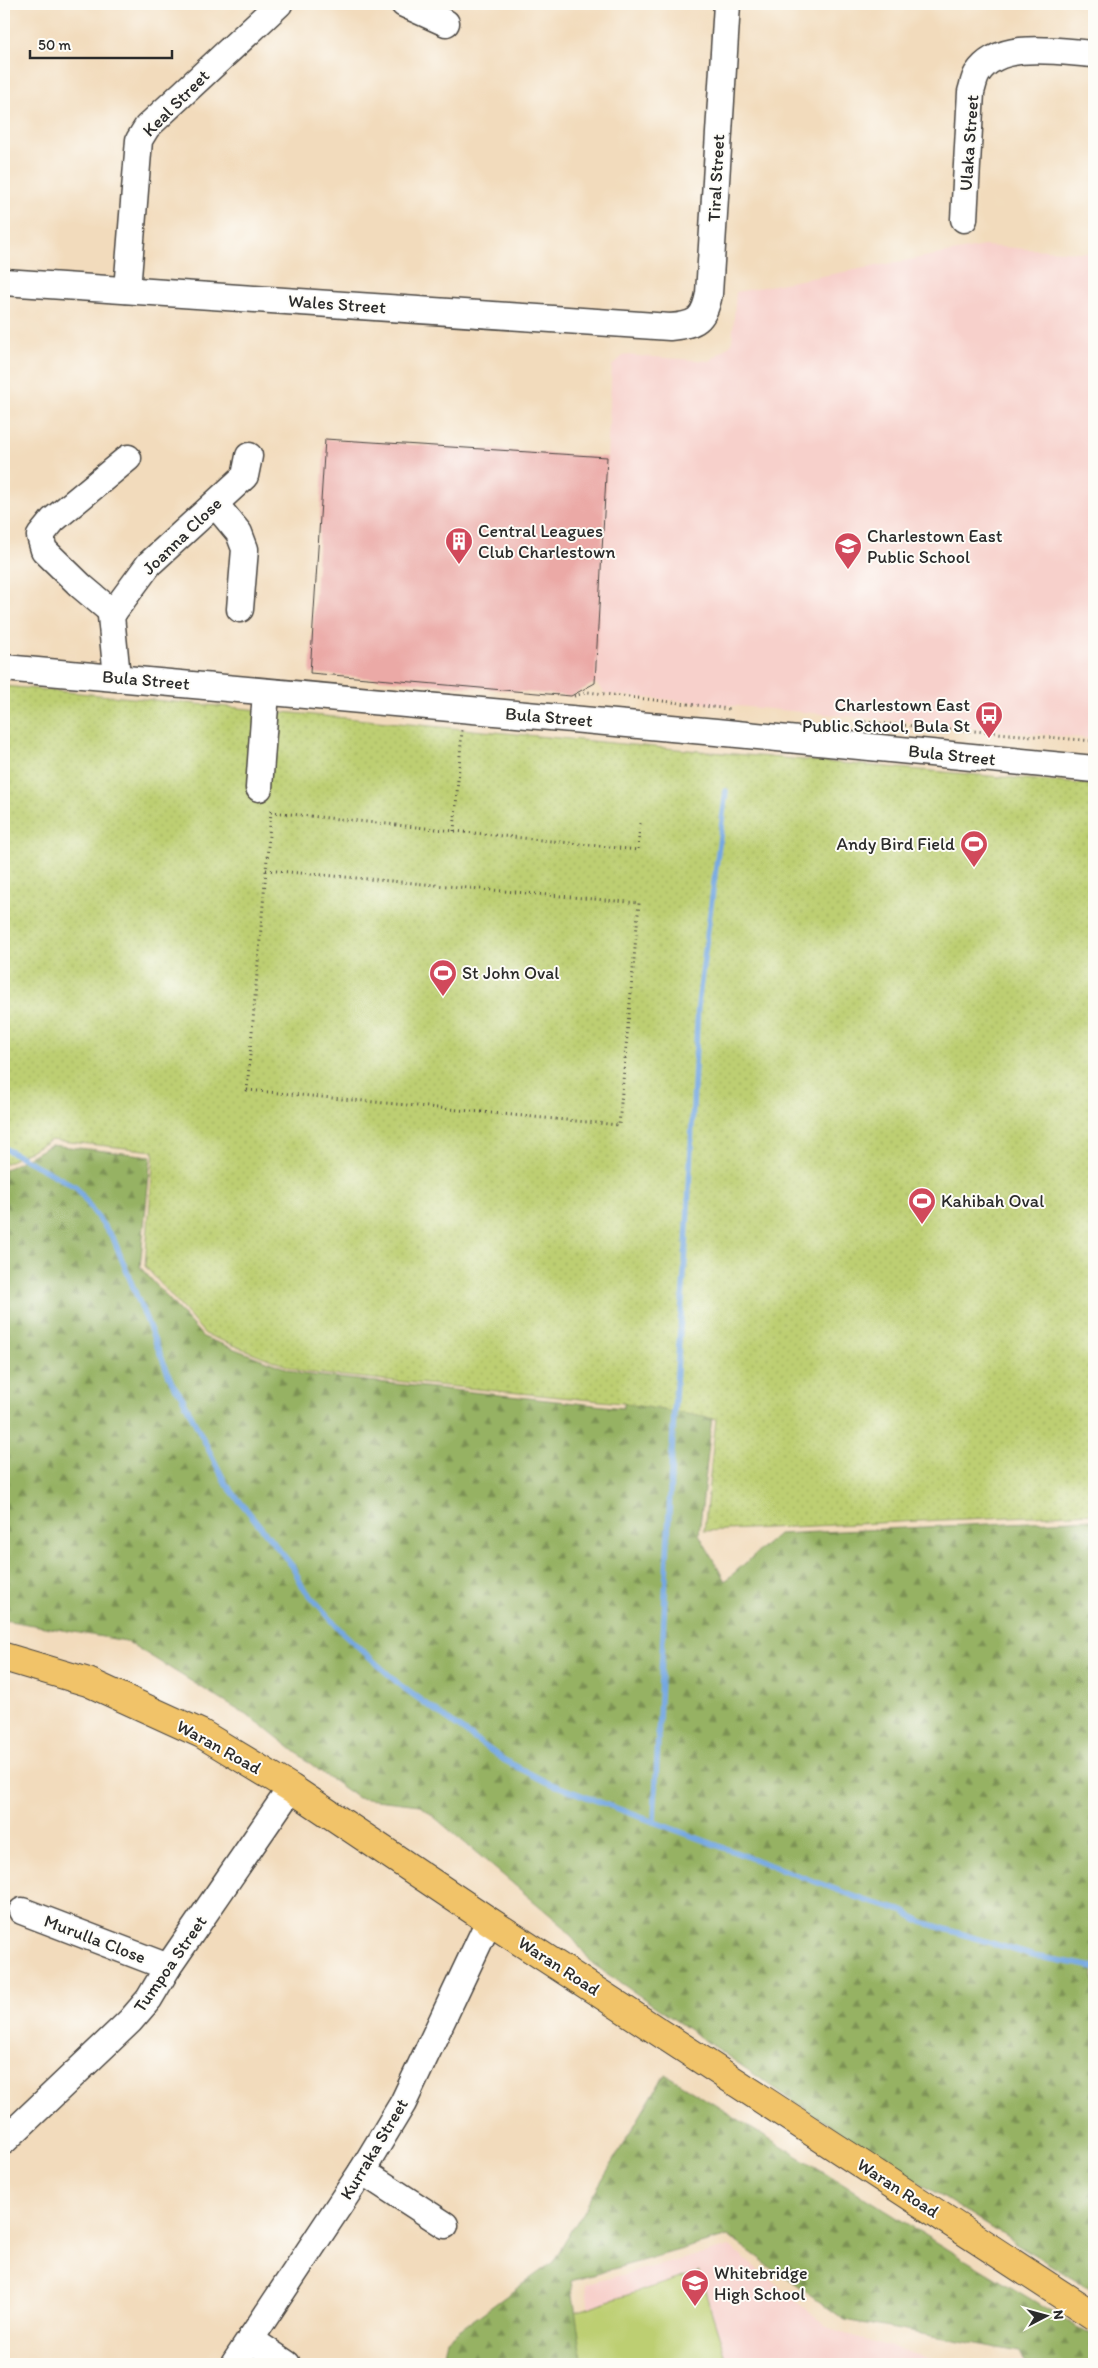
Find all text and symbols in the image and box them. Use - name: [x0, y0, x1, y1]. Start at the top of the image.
- scale bar: [30, 28, 172, 60]
- text: 50 m: [38, 36, 71, 54]
- street label: Keal Street: [138, 65, 214, 141]
- street label: Ulaka Street: [955, 94, 983, 192]
- street label: Tiral Street: [703, 133, 729, 222]
- street label: Wales Street: [287, 290, 387, 318]
- street label: Joanna Close: [138, 493, 226, 579]
- place label: Central Leagues Club Charlestown: [478, 520, 616, 563]
- place label: Charlestown East Public School: [867, 525, 1003, 568]
- building icon: Central Leagues Club Charlestown: [444, 526, 474, 565]
- school or university icon: Charlestown East Public School: [833, 531, 863, 570]
- street label: Bula Street: [101, 665, 191, 695]
- place label: Charlestown East Public School, Bula St: [802, 694, 970, 737]
- bus stop icon: Charlestown East Public School, Bula St: [974, 700, 1004, 739]
- street label: Bula Street: [504, 702, 594, 732]
- street label: Bula Street: [907, 739, 997, 771]
- sports icon: Andy Bird Field: [959, 829, 989, 868]
- place label: Andy Bird Field: [836, 833, 955, 855]
- sports icon: St John Oval: [428, 958, 458, 997]
- place label: St John Oval: [462, 962, 559, 984]
- sports icon: Kahibah Oval: [907, 1186, 937, 1225]
- place label: Kahibah Oval: [941, 1190, 1044, 1212]
- street label: Waran Road: [173, 1715, 265, 1779]
- street label: Murulla Close: [41, 1910, 149, 1968]
- street label: Tumpoa Street: [129, 1911, 212, 2017]
- street label: Waran Road: [514, 1931, 604, 2001]
- street label: Kurraka Street: [335, 2094, 413, 2204]
- street label: Waran Road: [853, 2153, 943, 2223]
- place label: Whitebridge High School: [714, 2262, 808, 2305]
- school or university icon: Whitebridge High School: [680, 2268, 710, 2307]
- north arrow: [1020, 2290, 1070, 2340]
- text: N: [1049, 2309, 1067, 2320]

